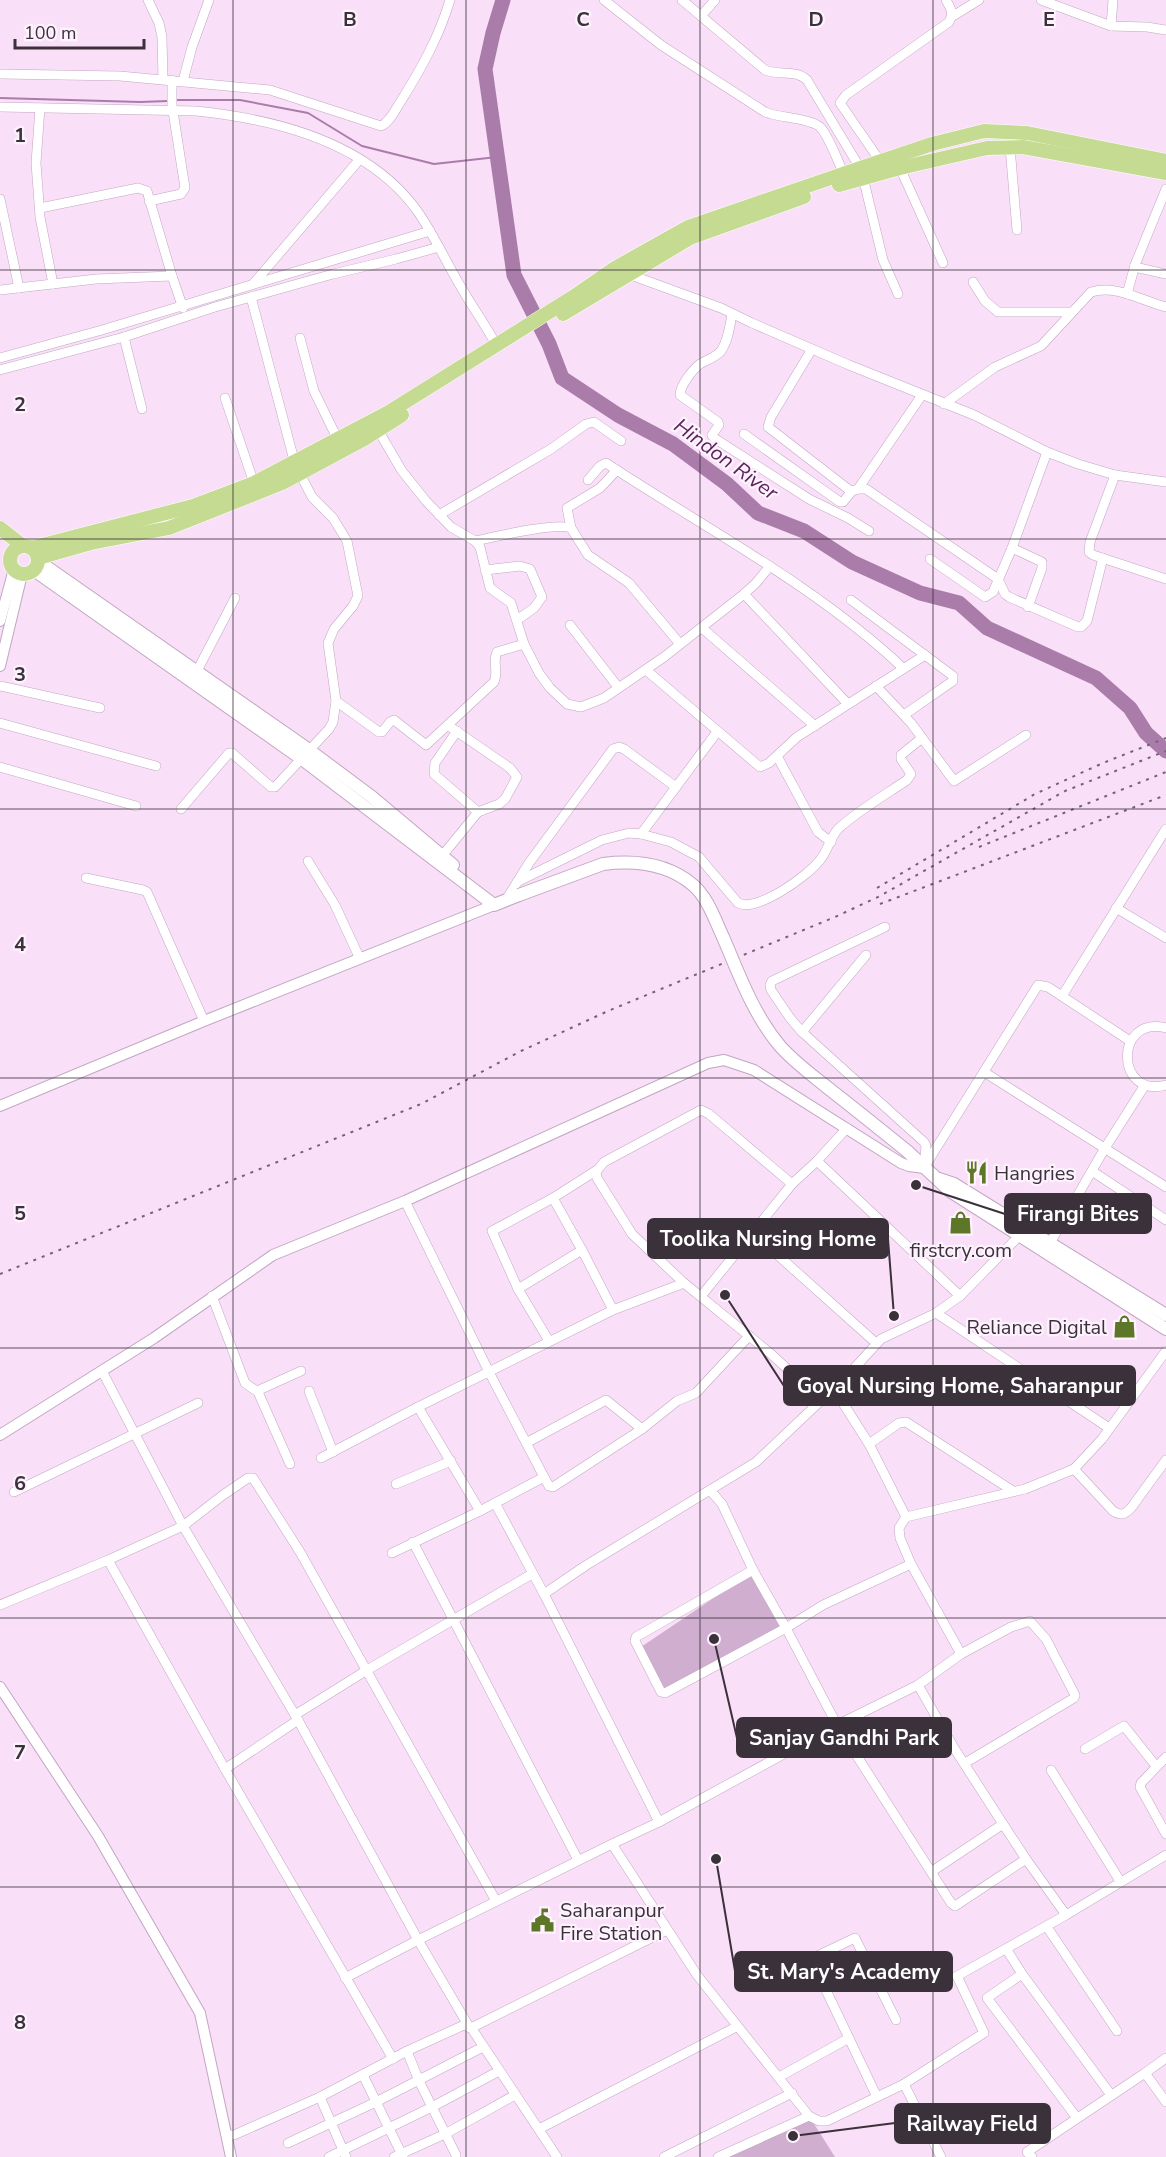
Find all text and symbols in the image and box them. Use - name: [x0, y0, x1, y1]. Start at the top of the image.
- text: B: [343, 6, 357, 33]
- text: C: [576, 6, 590, 33]
- text: D: [808, 6, 824, 33]
- text: E: [1043, 6, 1055, 33]
- scale bar: [15, 12, 144, 50]
- text: 100 m: [24, 21, 76, 45]
- text: 1: [14, 122, 26, 149]
- text: 2: [14, 391, 26, 418]
- water label: Hindon River: [668, 412, 784, 507]
- text: 3: [14, 661, 26, 688]
- text: 4: [14, 931, 26, 958]
- restaurant icon: Hangries: [963, 1160, 989, 1186]
- place label: Hangries: [994, 1160, 1075, 1187]
- callout: Firangi Bites: [1005, 1194, 1151, 1233]
- text: 5: [14, 1200, 26, 1227]
- text: Firangi Bites: [1017, 1200, 1139, 1228]
- shop icon: firstcry.com: [948, 1209, 974, 1235]
- callout: Toolika Nursing Home: [648, 1219, 888, 1258]
- text: Toolika Nursing Home: [660, 1225, 876, 1253]
- place label: firstcry.com: [910, 1237, 1012, 1264]
- place label: Reliance Digital: [966, 1314, 1107, 1341]
- shop icon: Reliance Digital: [1112, 1314, 1138, 1340]
- callout: Goyal Nursing Home, Saharanpur: [784, 1366, 1135, 1405]
- text: Goyal Nursing Home, Saharanpur: [797, 1372, 1124, 1400]
- text: 6: [14, 1470, 26, 1497]
- callout: Sanjay Gandhi Park: [737, 1718, 951, 1757]
- text: Sanjay Gandhi Park: [749, 1724, 940, 1752]
- text: 7: [14, 1739, 26, 1766]
- place label: Saharanpur Fire Station: [560, 1897, 664, 1947]
- public building icon: Saharanpur Fire Station: [529, 1908, 555, 1934]
- callout: St. Mary's Academy: [735, 1952, 952, 1991]
- text: St. Mary's Academy: [747, 1958, 942, 1986]
- text: 8: [14, 2009, 26, 2036]
- callout: Railway Field: [895, 2104, 1050, 2143]
- text: Railway Field: [906, 2110, 1038, 2138]

